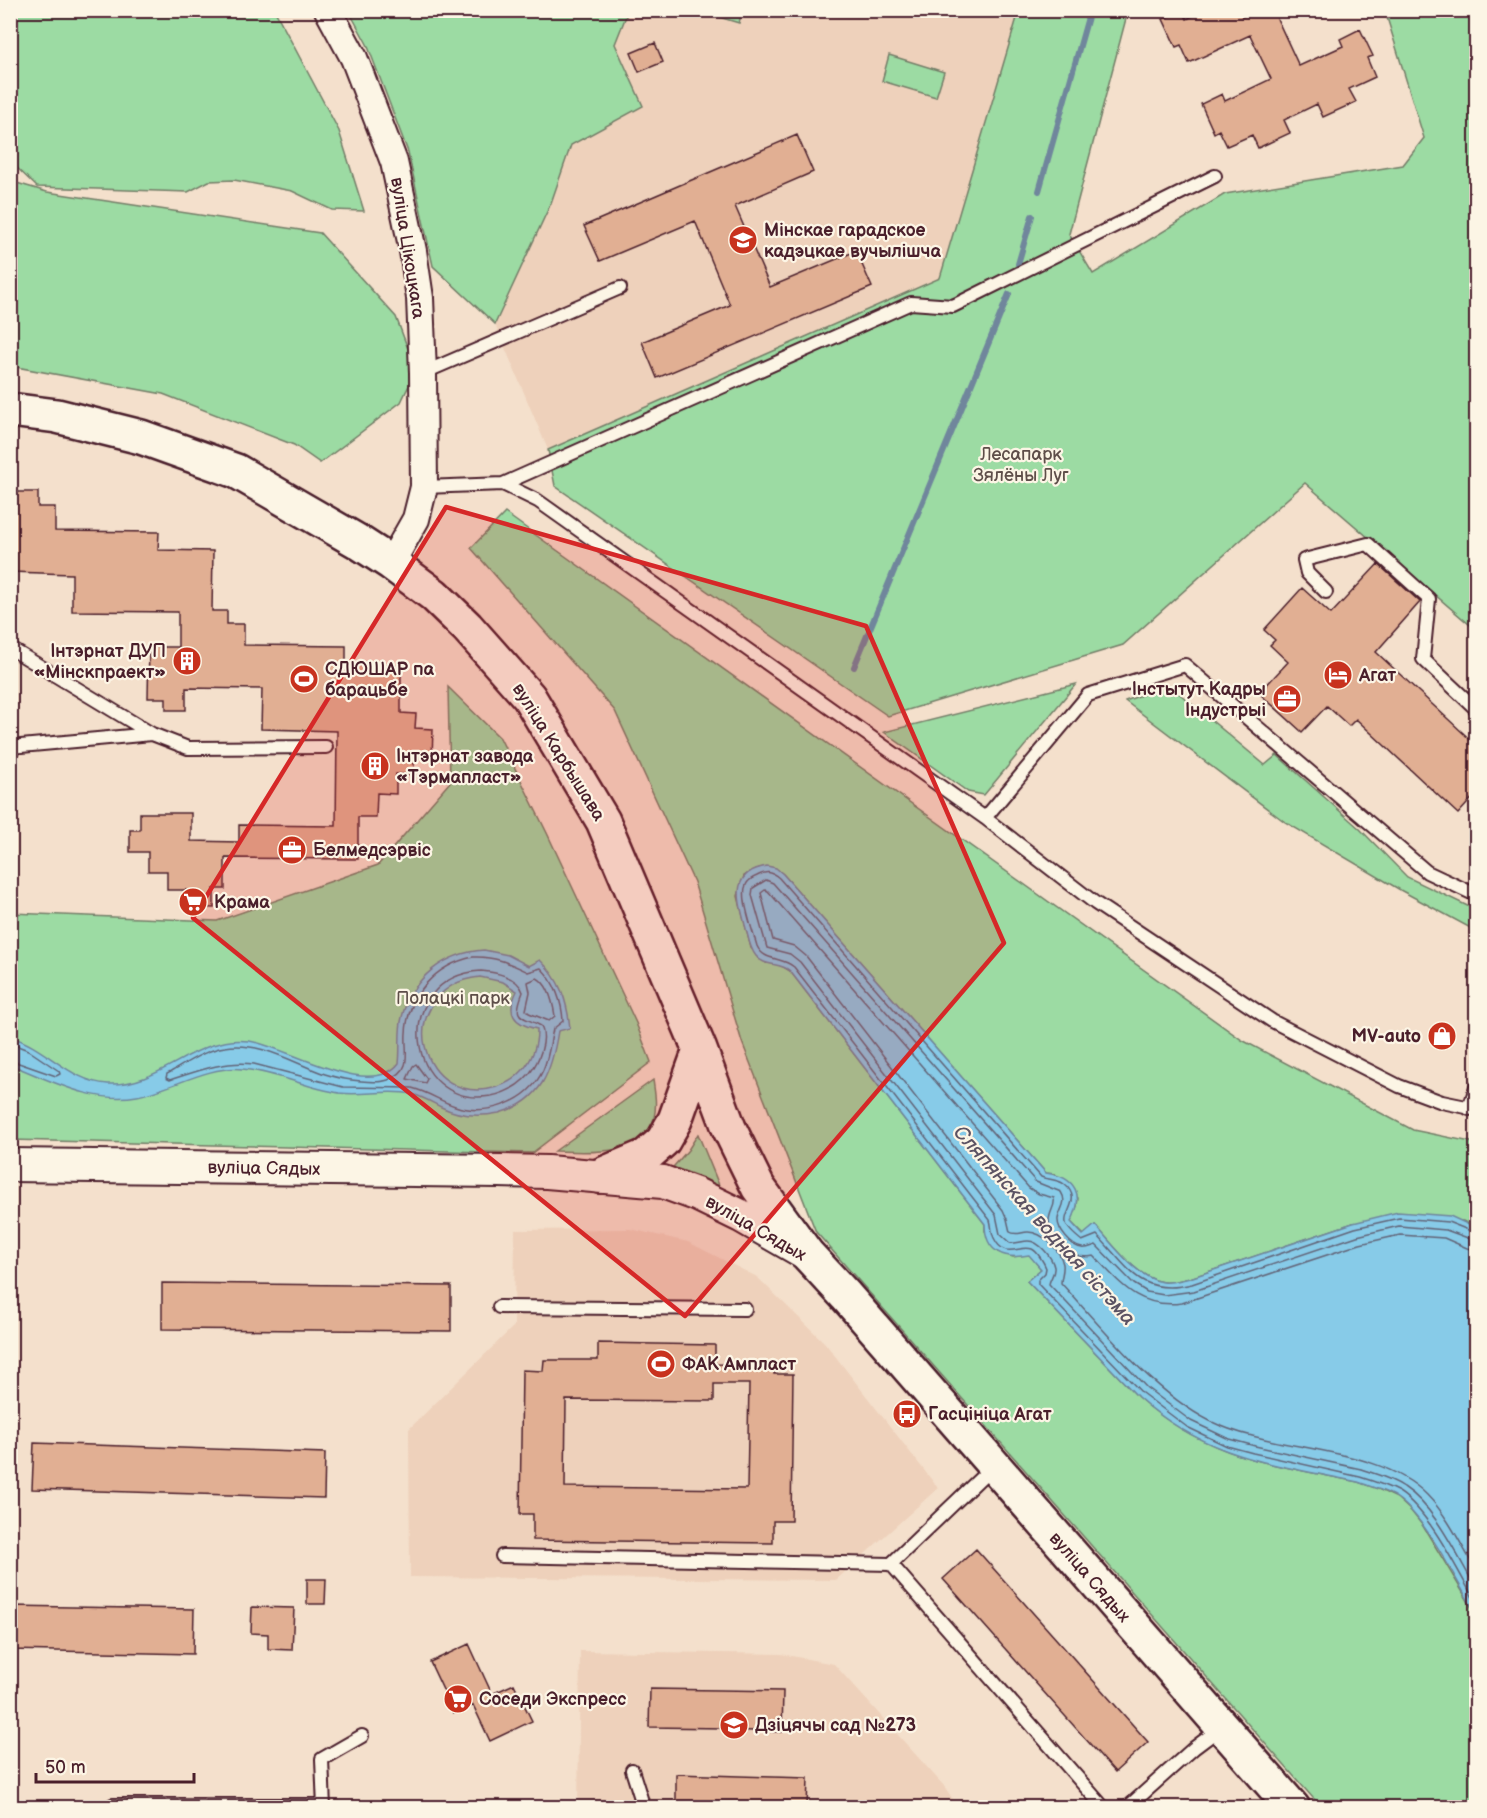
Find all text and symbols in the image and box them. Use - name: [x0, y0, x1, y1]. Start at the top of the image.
- street label: вуліца Цікоцкага: [386, 176, 429, 321]
- place label: Мінскае гарадское кадэцкае вучылішча: [764, 220, 941, 262]
- school or university icon: Мінскае гарадское кадэцкае вучылішча: [727, 224, 759, 256]
- park label: Лесапарк Зялёны Луг: [973, 444, 1069, 486]
- place label: Інтэрнат ДУП «Мінскпраект»: [33, 641, 166, 683]
- building icon: Інтэрнат ДУП «Мінскпраект»: [171, 645, 203, 677]
- place label: СДЮШАР па барацьбе: [325, 659, 435, 701]
- hotel icon: Агат: [1322, 659, 1354, 691]
- sports icon: СДЮШАР па барацьбе: [288, 663, 320, 695]
- place label: Агат: [1358, 665, 1397, 686]
- place label: Інстытут Кадры Індустрыі: [1132, 679, 1266, 721]
- street label: вуліца Карбышава: [508, 680, 610, 825]
- office icon: Інстытут Кадры Індустрыі: [1271, 683, 1303, 715]
- place label: Інтэрнат завода «Тэрмапласт»: [396, 746, 534, 788]
- building icon: Інтэрнат завода «Тэрмапласт»: [359, 750, 391, 782]
- office icon: Белмедсэрвіс: [276, 834, 308, 866]
- place label: Белмедсэрвіс: [313, 840, 431, 861]
- supermarket icon: Крама: [177, 886, 209, 918]
- place label: Крама: [214, 892, 270, 913]
- park label: Полацкі парк: [396, 988, 510, 1009]
- shop icon: MV-auto: [1426, 1020, 1458, 1052]
- place label: MV-auto: [1352, 1026, 1421, 1047]
- water label: Сляпянская водная сістэма: [948, 1121, 1140, 1331]
- street label: вуліца Сядых: [207, 1157, 321, 1180]
- street label: вуліца Сядых: [702, 1191, 810, 1266]
- sports icon: ФАК Ампласт: [645, 1348, 677, 1380]
- place label: ФАК Ампласт: [682, 1354, 796, 1375]
- bus stop icon: Гасцініца Агат: [891, 1398, 923, 1430]
- place label: Гасцініца Агат: [928, 1404, 1052, 1425]
- street label: вуліца Сядых: [1045, 1528, 1135, 1627]
- supermarket icon: Соседи Экспресс: [442, 1683, 474, 1715]
- place label: Соседи Экспресс: [479, 1689, 626, 1710]
- school or university icon: Дзіцячы сад №273: [718, 1709, 750, 1741]
- place label: Дзіцячы сад №273: [755, 1715, 916, 1736]
- scale bar: [36, 1746, 194, 1784]
- text: 50 m: [45, 1757, 86, 1778]

